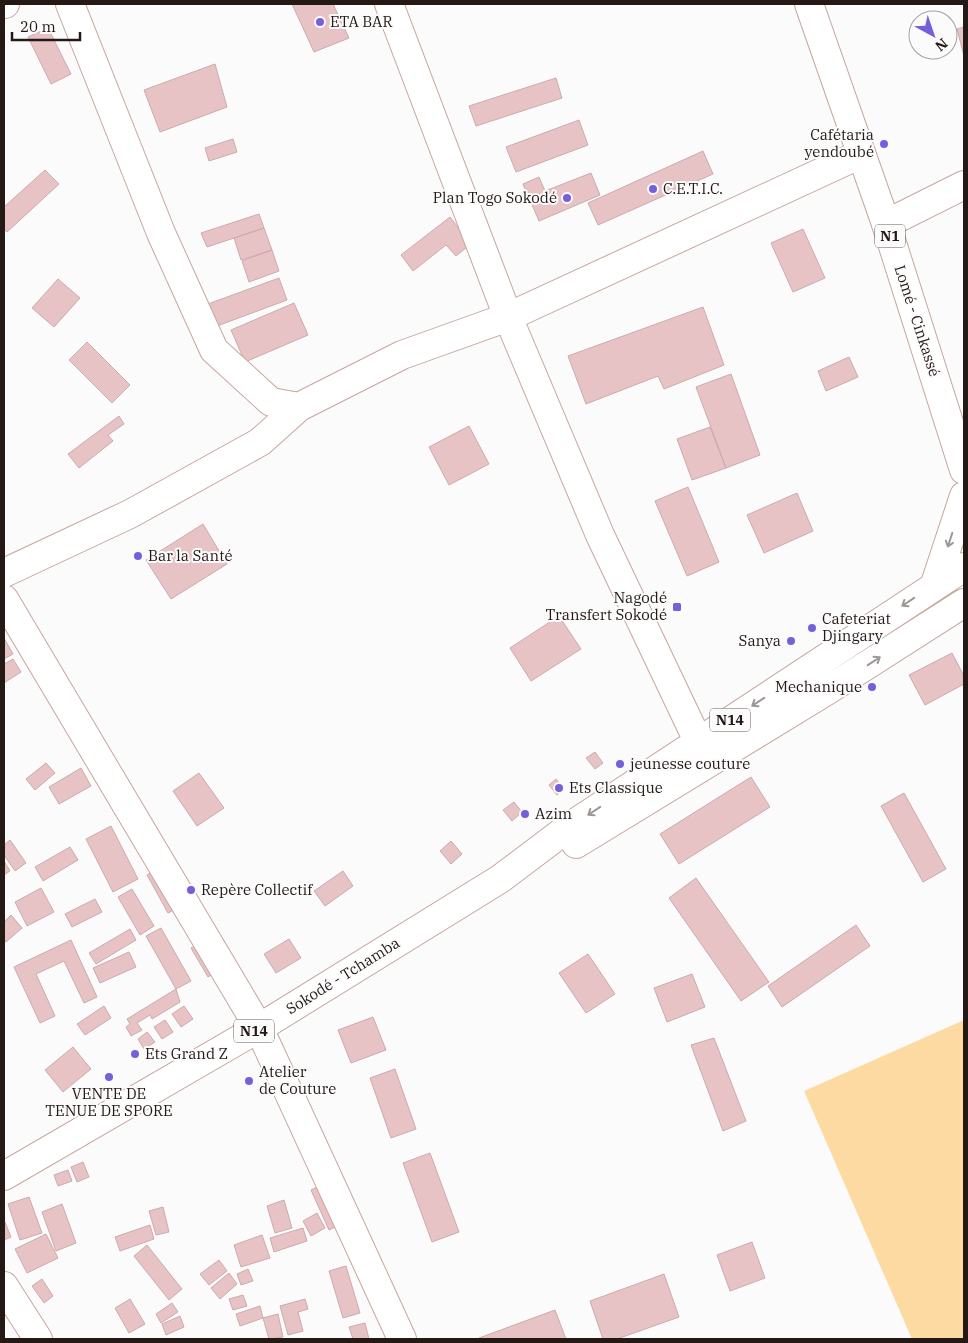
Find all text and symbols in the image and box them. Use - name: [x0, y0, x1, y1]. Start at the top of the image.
- scale bar: [12, 10, 80, 42]
- north arrow: [908, 10, 958, 60]
- place label: ETA BAR: [330, 12, 392, 31]
- marker: ETA BAR: [314, 16, 326, 28]
- text: 20 m: [20, 17, 56, 36]
- text: N: [931, 35, 951, 55]
- place label: Cafétaria yendoubé: [804, 125, 874, 161]
- marker: Cafétaria yendoubé: [878, 138, 890, 150]
- place label: C.E.T.I.C.: [663, 179, 723, 198]
- marker: C.E.T.I.C.: [647, 183, 659, 195]
- place label: Plan Togo Sokodé: [433, 188, 557, 207]
- marker: Plan Togo Sokodé: [561, 192, 573, 204]
- road number: N1: [875, 225, 905, 248]
- street label: Lomé - Cinkassé: [890, 263, 944, 379]
- one-way arrow: [945, 532, 954, 548]
- place label: Bar la Santé: [148, 546, 232, 565]
- marker: Bar la Santé: [132, 550, 144, 562]
- place label: Nagodé Transfert Sokodé: [546, 588, 667, 624]
- one-way arrow: [902, 597, 916, 607]
- marker: Nagodé Transfert Sokodé: [671, 601, 683, 613]
- place label: Cafeteriat Djingary: [822, 609, 891, 645]
- marker: Cafeteriat Djingary: [806, 622, 818, 634]
- place label: Sanya: [739, 631, 781, 650]
- marker: Sanya: [785, 635, 797, 647]
- one-way arrow: [866, 655, 880, 665]
- place label: Mechanique: [775, 677, 862, 696]
- marker: Mechanique: [866, 681, 878, 693]
- one-way arrow: [752, 697, 766, 707]
- road number: N14: [710, 708, 750, 732]
- place label: jeunesse couture: [629, 754, 750, 773]
- marker: jeunesse couture: [614, 758, 626, 770]
- place label: Ets Classique: [569, 778, 663, 797]
- marker: Ets Classique: [553, 782, 565, 794]
- place label: Azim: [535, 804, 572, 823]
- one-way arrow: [587, 806, 601, 816]
- marker: Azim: [519, 808, 531, 820]
- place label: Repère Collectif: [201, 880, 313, 899]
- marker: Repère Collectif: [185, 884, 197, 896]
- street label: Sokodé - Tchamba: [282, 933, 403, 1018]
- road number: N14: [234, 1019, 274, 1042]
- place label: Ets Grand Z: [145, 1044, 228, 1063]
- marker: Ets Grand Z: [129, 1048, 141, 1060]
- place label: Atelier de Couture: [259, 1062, 336, 1098]
- marker: VENTE DE TENUE DE SPORE: [103, 1071, 115, 1083]
- marker: Atelier de Couture: [243, 1075, 255, 1087]
- place label: VENTE DE TENUE DE SPORE: [45, 1084, 173, 1120]

